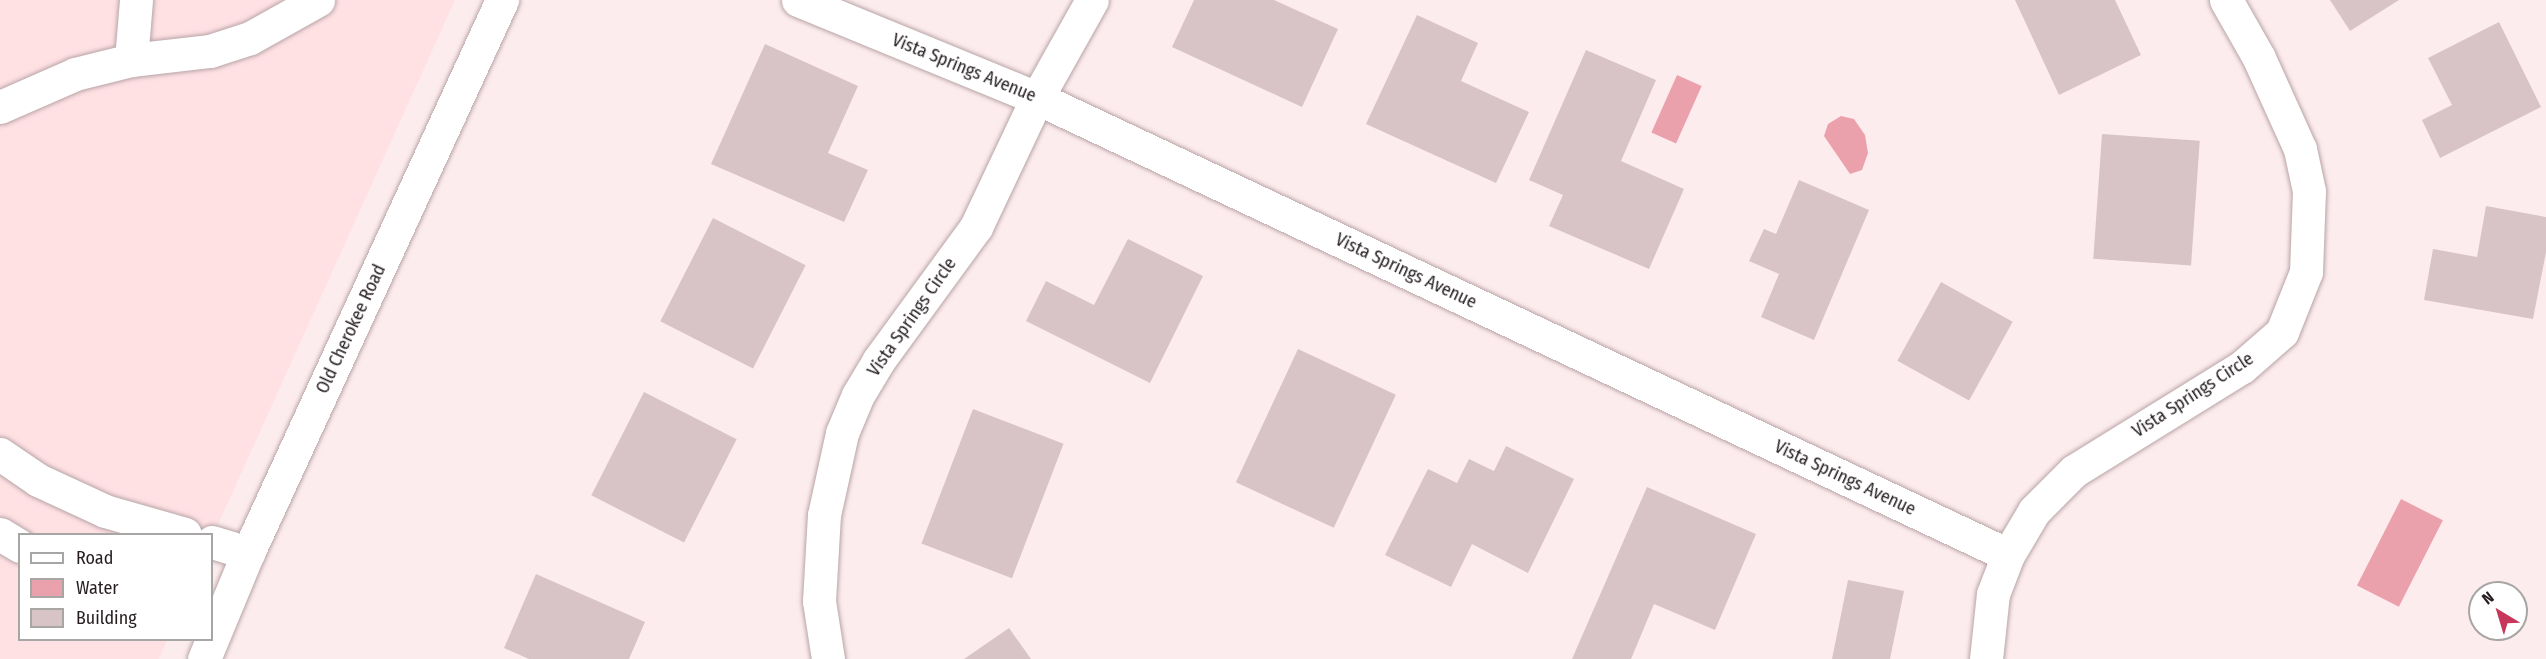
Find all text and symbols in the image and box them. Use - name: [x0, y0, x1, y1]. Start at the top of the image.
- street label: Vista Springs Avenue: [889, 29, 1039, 107]
- street label: Vista Springs Avenue: [1332, 229, 1480, 313]
- street label: Vista Springs Circle: [863, 253, 961, 381]
- street label: Old Cherokee Road: [312, 261, 390, 397]
- street label: Vista Springs Circle: [2128, 348, 2258, 442]
- street label: Vista Springs Avenue: [1771, 436, 1919, 520]
- legend: [18, 533, 213, 641]
- text: Road: [76, 547, 113, 569]
- text: Water: [76, 577, 119, 599]
- north arrow: [2468, 581, 2528, 641]
- text: N: [2478, 588, 2497, 608]
- text: Building: [76, 607, 137, 629]

